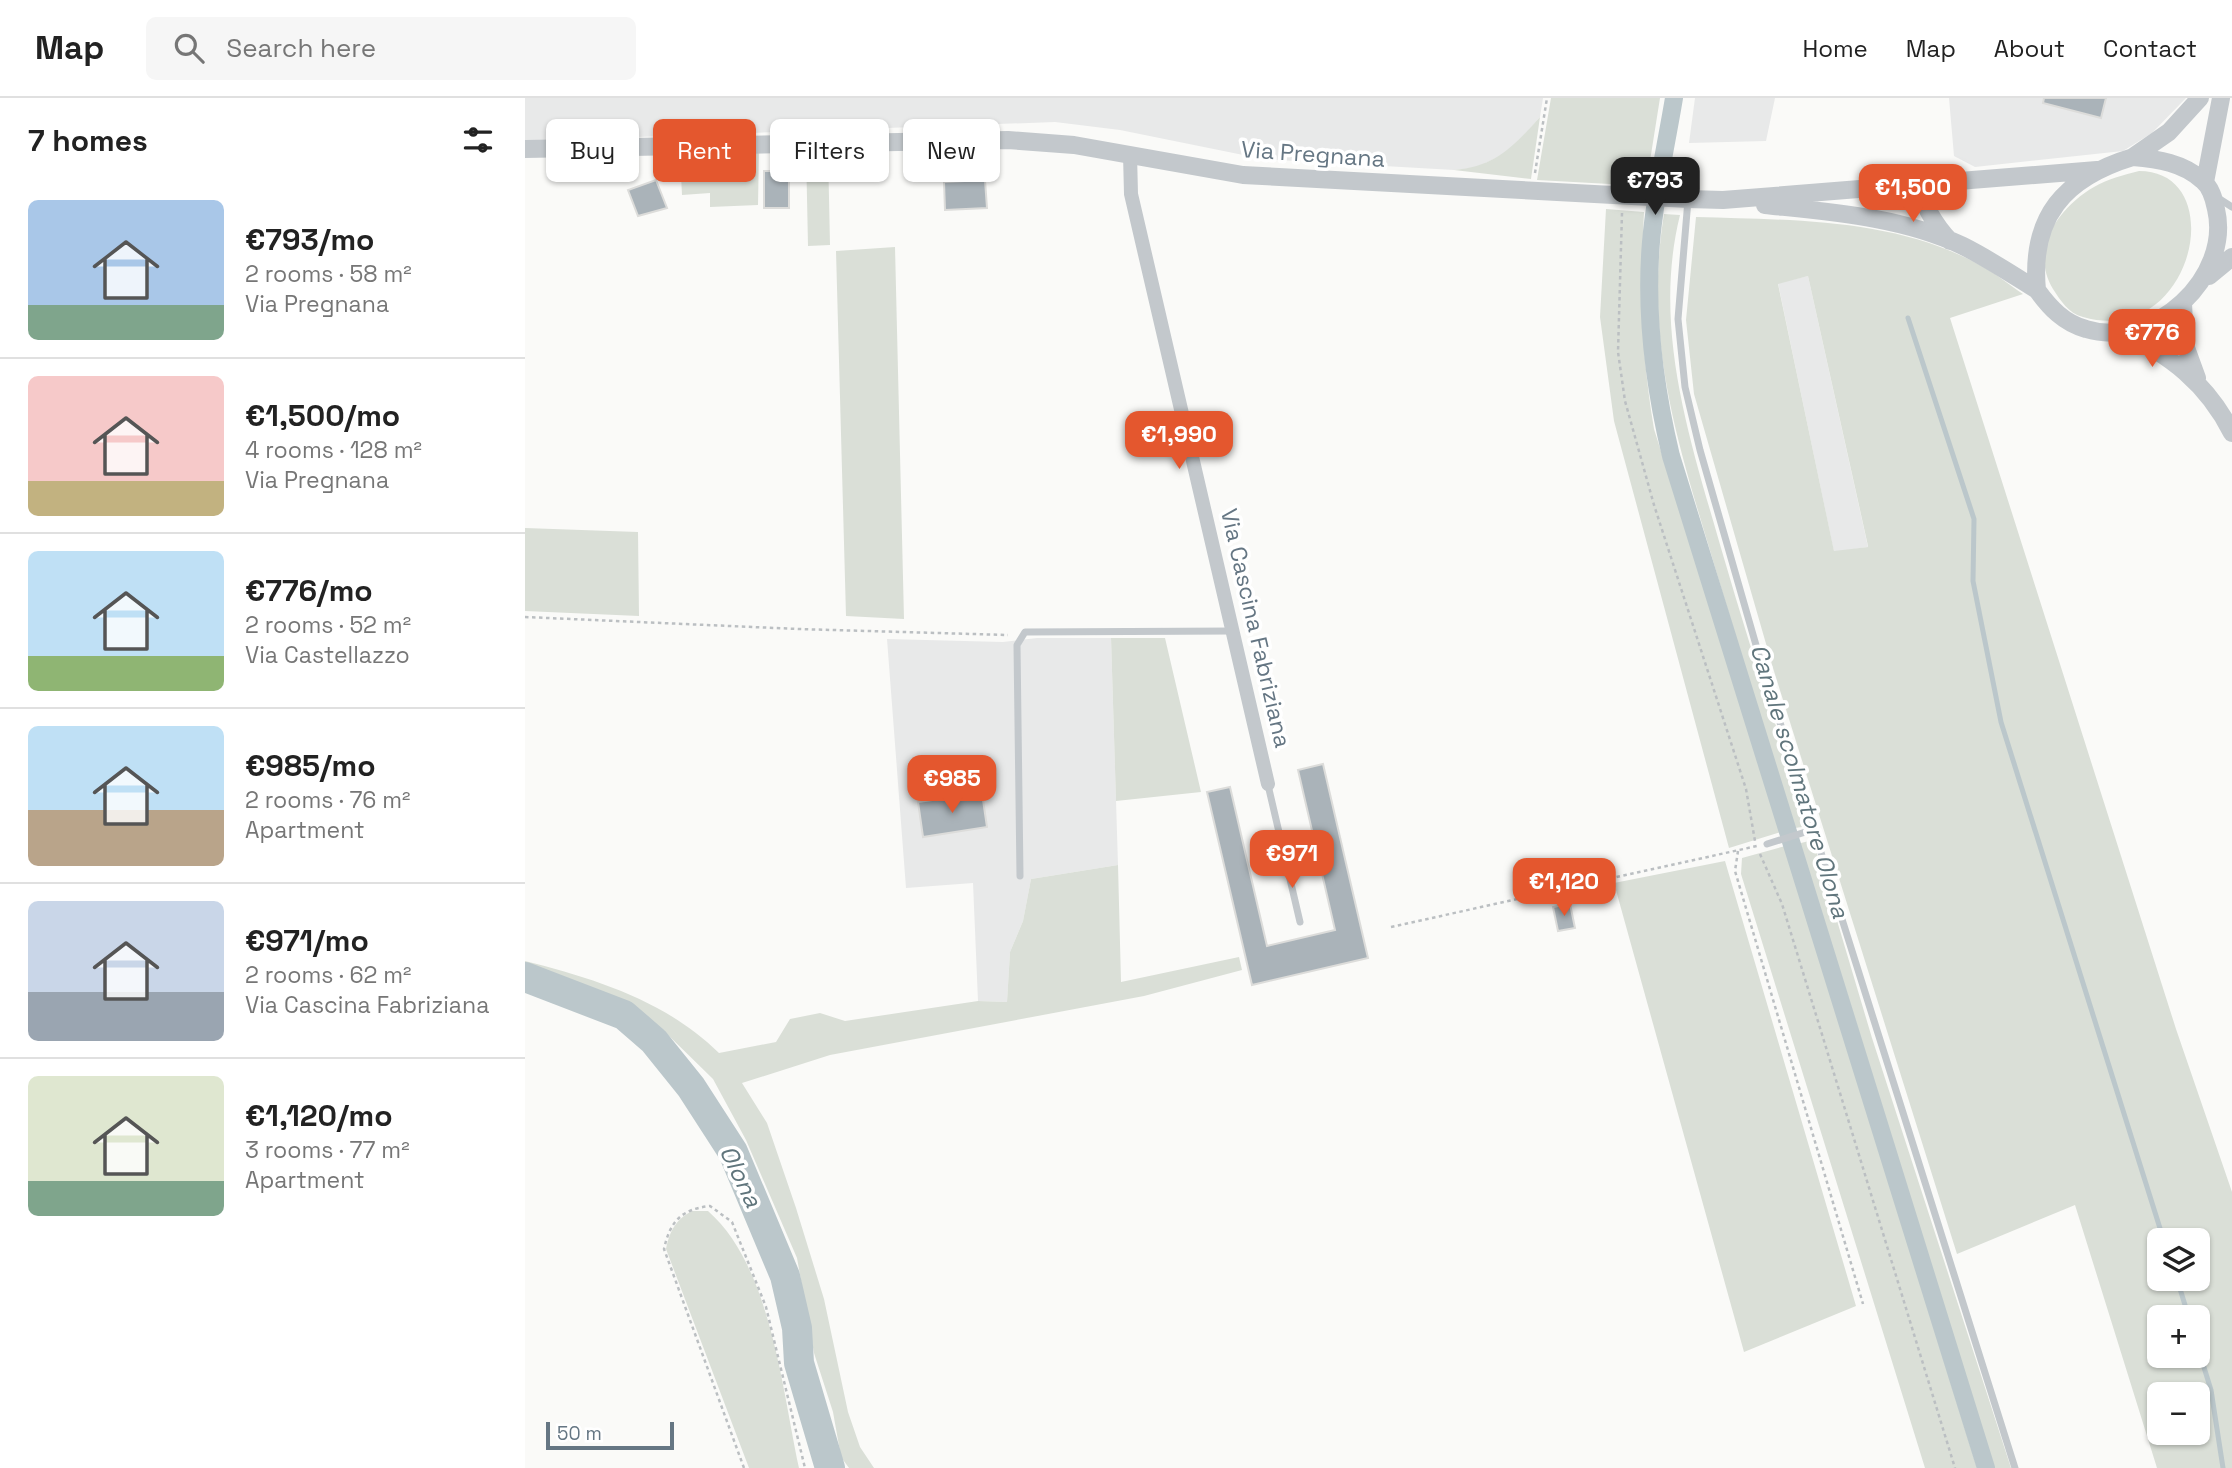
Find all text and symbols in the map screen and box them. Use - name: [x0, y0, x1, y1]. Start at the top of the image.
- search box: [146, 17, 636, 80]
- text: Map: [35, 27, 104, 69]
- icon: search: [170, 29, 208, 67]
- text: Search here: [226, 31, 376, 65]
- text: Home: [1802, 33, 1868, 64]
- text: Map: [1906, 33, 1956, 64]
- text: About: [1994, 33, 2065, 64]
- text: Contact: [2103, 33, 2197, 64]
- chip: Buy: [546, 119, 639, 182]
- chip: Rent: [653, 119, 756, 182]
- chip: Filters: [770, 119, 889, 182]
- chip: New: [903, 119, 1000, 182]
- text: 7 homes: [28, 121, 148, 160]
- icon: filters: [459, 121, 497, 159]
- street label: Via Pregnana: [1240, 134, 1386, 174]
- pin: €793: [1614, 158, 1696, 217]
- pin: €1,500: [1856, 164, 1970, 224]
- text: €793: [1627, 165, 1683, 195]
- text: €1,500: [1875, 172, 1951, 202]
- text: €793/mo: [245, 220, 374, 259]
- icon: home: [84, 228, 168, 312]
- text: 2 rooms · 58 m²: [245, 259, 412, 289]
- text: Via Pregnana: [245, 289, 389, 319]
- pin: €776: [2111, 310, 2193, 369]
- text: €776: [2124, 317, 2180, 347]
- text: €1,500/mo: [245, 396, 400, 435]
- icon: home: [84, 404, 168, 488]
- pin: €1,990: [1122, 412, 1236, 471]
- text: €1,990: [1141, 419, 1217, 449]
- text: 4 rooms · 128 m²: [245, 435, 422, 465]
- text: Via Pregnana: [245, 465, 389, 495]
- street label: Via Cascina Fabriziana: [1214, 506, 1298, 750]
- text: €776/mo: [245, 571, 373, 610]
- icon: home: [84, 579, 168, 663]
- text: 2 rooms · 52 m²: [245, 610, 411, 640]
- text: Via Castellazzo: [245, 640, 410, 670]
- water label: Canale scolmatore Olona: [1744, 640, 1857, 922]
- text: €985/mo: [245, 746, 376, 785]
- icon: home: [84, 754, 168, 838]
- pin: €985: [911, 756, 993, 815]
- text: €985: [923, 763, 981, 793]
- text: 2 rooms · 76 m²: [245, 785, 410, 815]
- text: Apartment: [245, 815, 365, 845]
- pin: €971: [1251, 830, 1333, 890]
- text: €971: [1266, 838, 1318, 868]
- pin: €1,120: [1507, 858, 1621, 918]
- text: €1,120: [1529, 866, 1599, 896]
- text: €971/mo: [245, 921, 369, 960]
- icon: home: [84, 929, 168, 1013]
- text: 2 rooms · 62 m²: [245, 960, 411, 990]
- text: Via Cascina Fabriziana: [245, 990, 489, 1020]
- text: €1,120/mo: [245, 1096, 393, 1135]
- icon: home: [84, 1104, 168, 1188]
- text: 3 rooms · 77 m²: [245, 1135, 410, 1165]
- water label: Olona: [713, 1140, 769, 1212]
- text: Apartment: [245, 1165, 365, 1195]
- map controls: [2147, 1228, 2210, 1445]
- button: layers: [2147, 1228, 2210, 1291]
- button: +: [2147, 1305, 2210, 1368]
- button: −: [2147, 1382, 2210, 1445]
- scale bar: [546, 1419, 674, 1451]
- text: 50 m: [557, 1421, 602, 1446]

